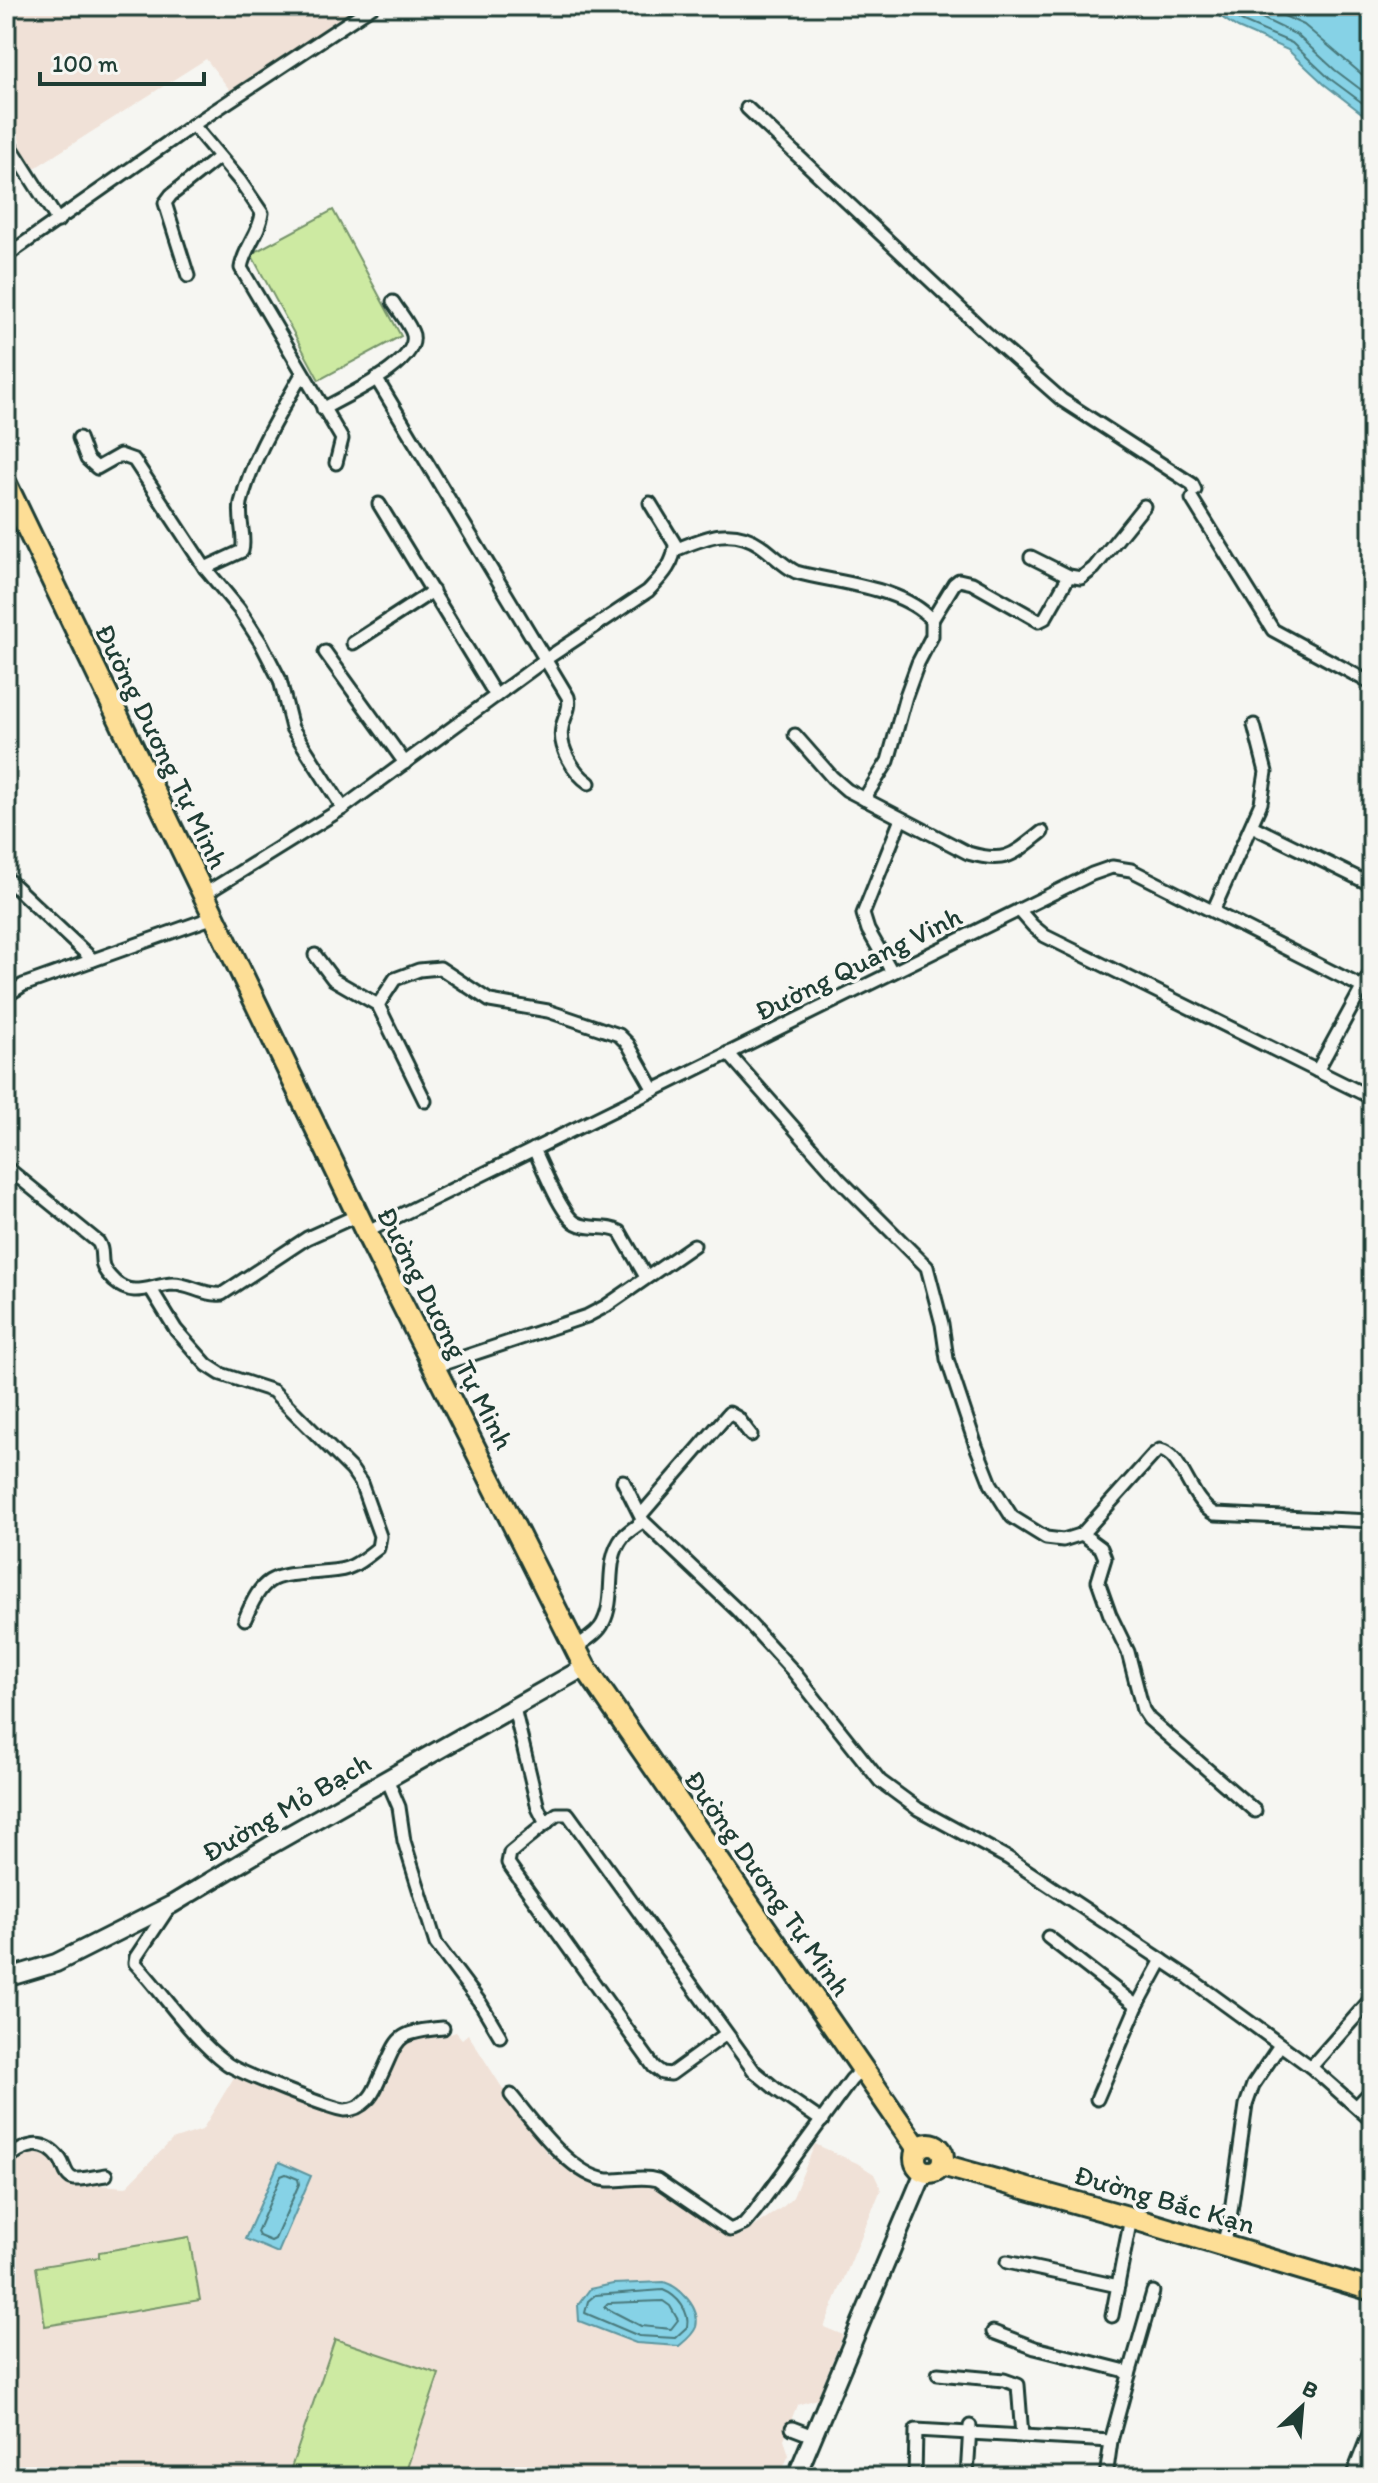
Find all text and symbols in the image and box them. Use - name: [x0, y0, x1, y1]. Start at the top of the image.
- scale bar: [40, 36, 204, 86]
- text: 100 m: [52, 49, 118, 78]
- street label: Đường Dương Tự Minh: [88, 618, 236, 874]
- street label: Đường Quang Vinh: [749, 898, 967, 1028]
- street label: Đường Dương Tự Minh: [370, 1201, 522, 1455]
- street label: Đường Mỏ Bạch: [196, 1745, 376, 1869]
- street label: Đường Dương Tự Minh: [677, 1764, 859, 2002]
- street label: Đường Bắc Kạn: [1071, 2157, 1260, 2241]
- north arrow: [1262, 2367, 1342, 2447]
- text: B: [1298, 2374, 1323, 2405]

